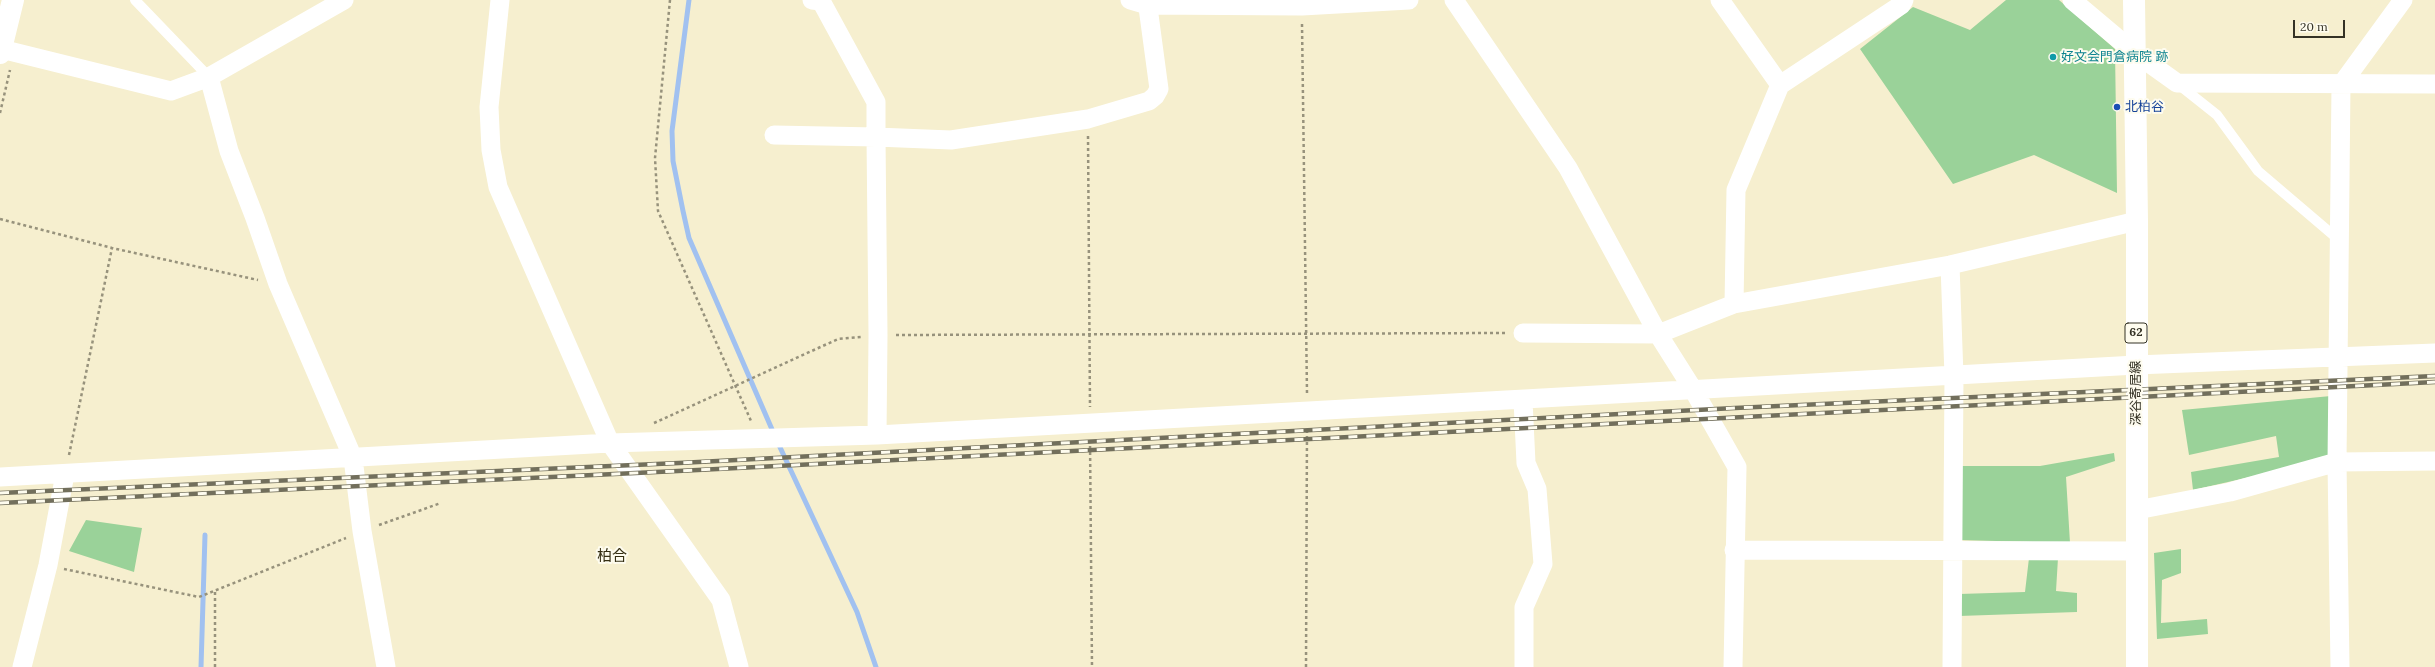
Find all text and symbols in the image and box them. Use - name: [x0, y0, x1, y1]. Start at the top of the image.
- scale bar: [2295, 12, 2347, 38]
- text: 20 m: [2300, 19, 2328, 34]
- place label: 好文会門倉病院 跡: [2061, 49, 2168, 65]
- marker: 好文会門倉病院 跡: [2048, 52, 2058, 62]
- place label: 北柏谷: [2125, 99, 2164, 115]
- marker: 北柏谷: [2112, 102, 2122, 112]
- road number: 62: [2125, 323, 2147, 343]
- street label: 深谷寄居線: [2128, 361, 2144, 425]
- district label: 柏合: [597, 548, 627, 566]

